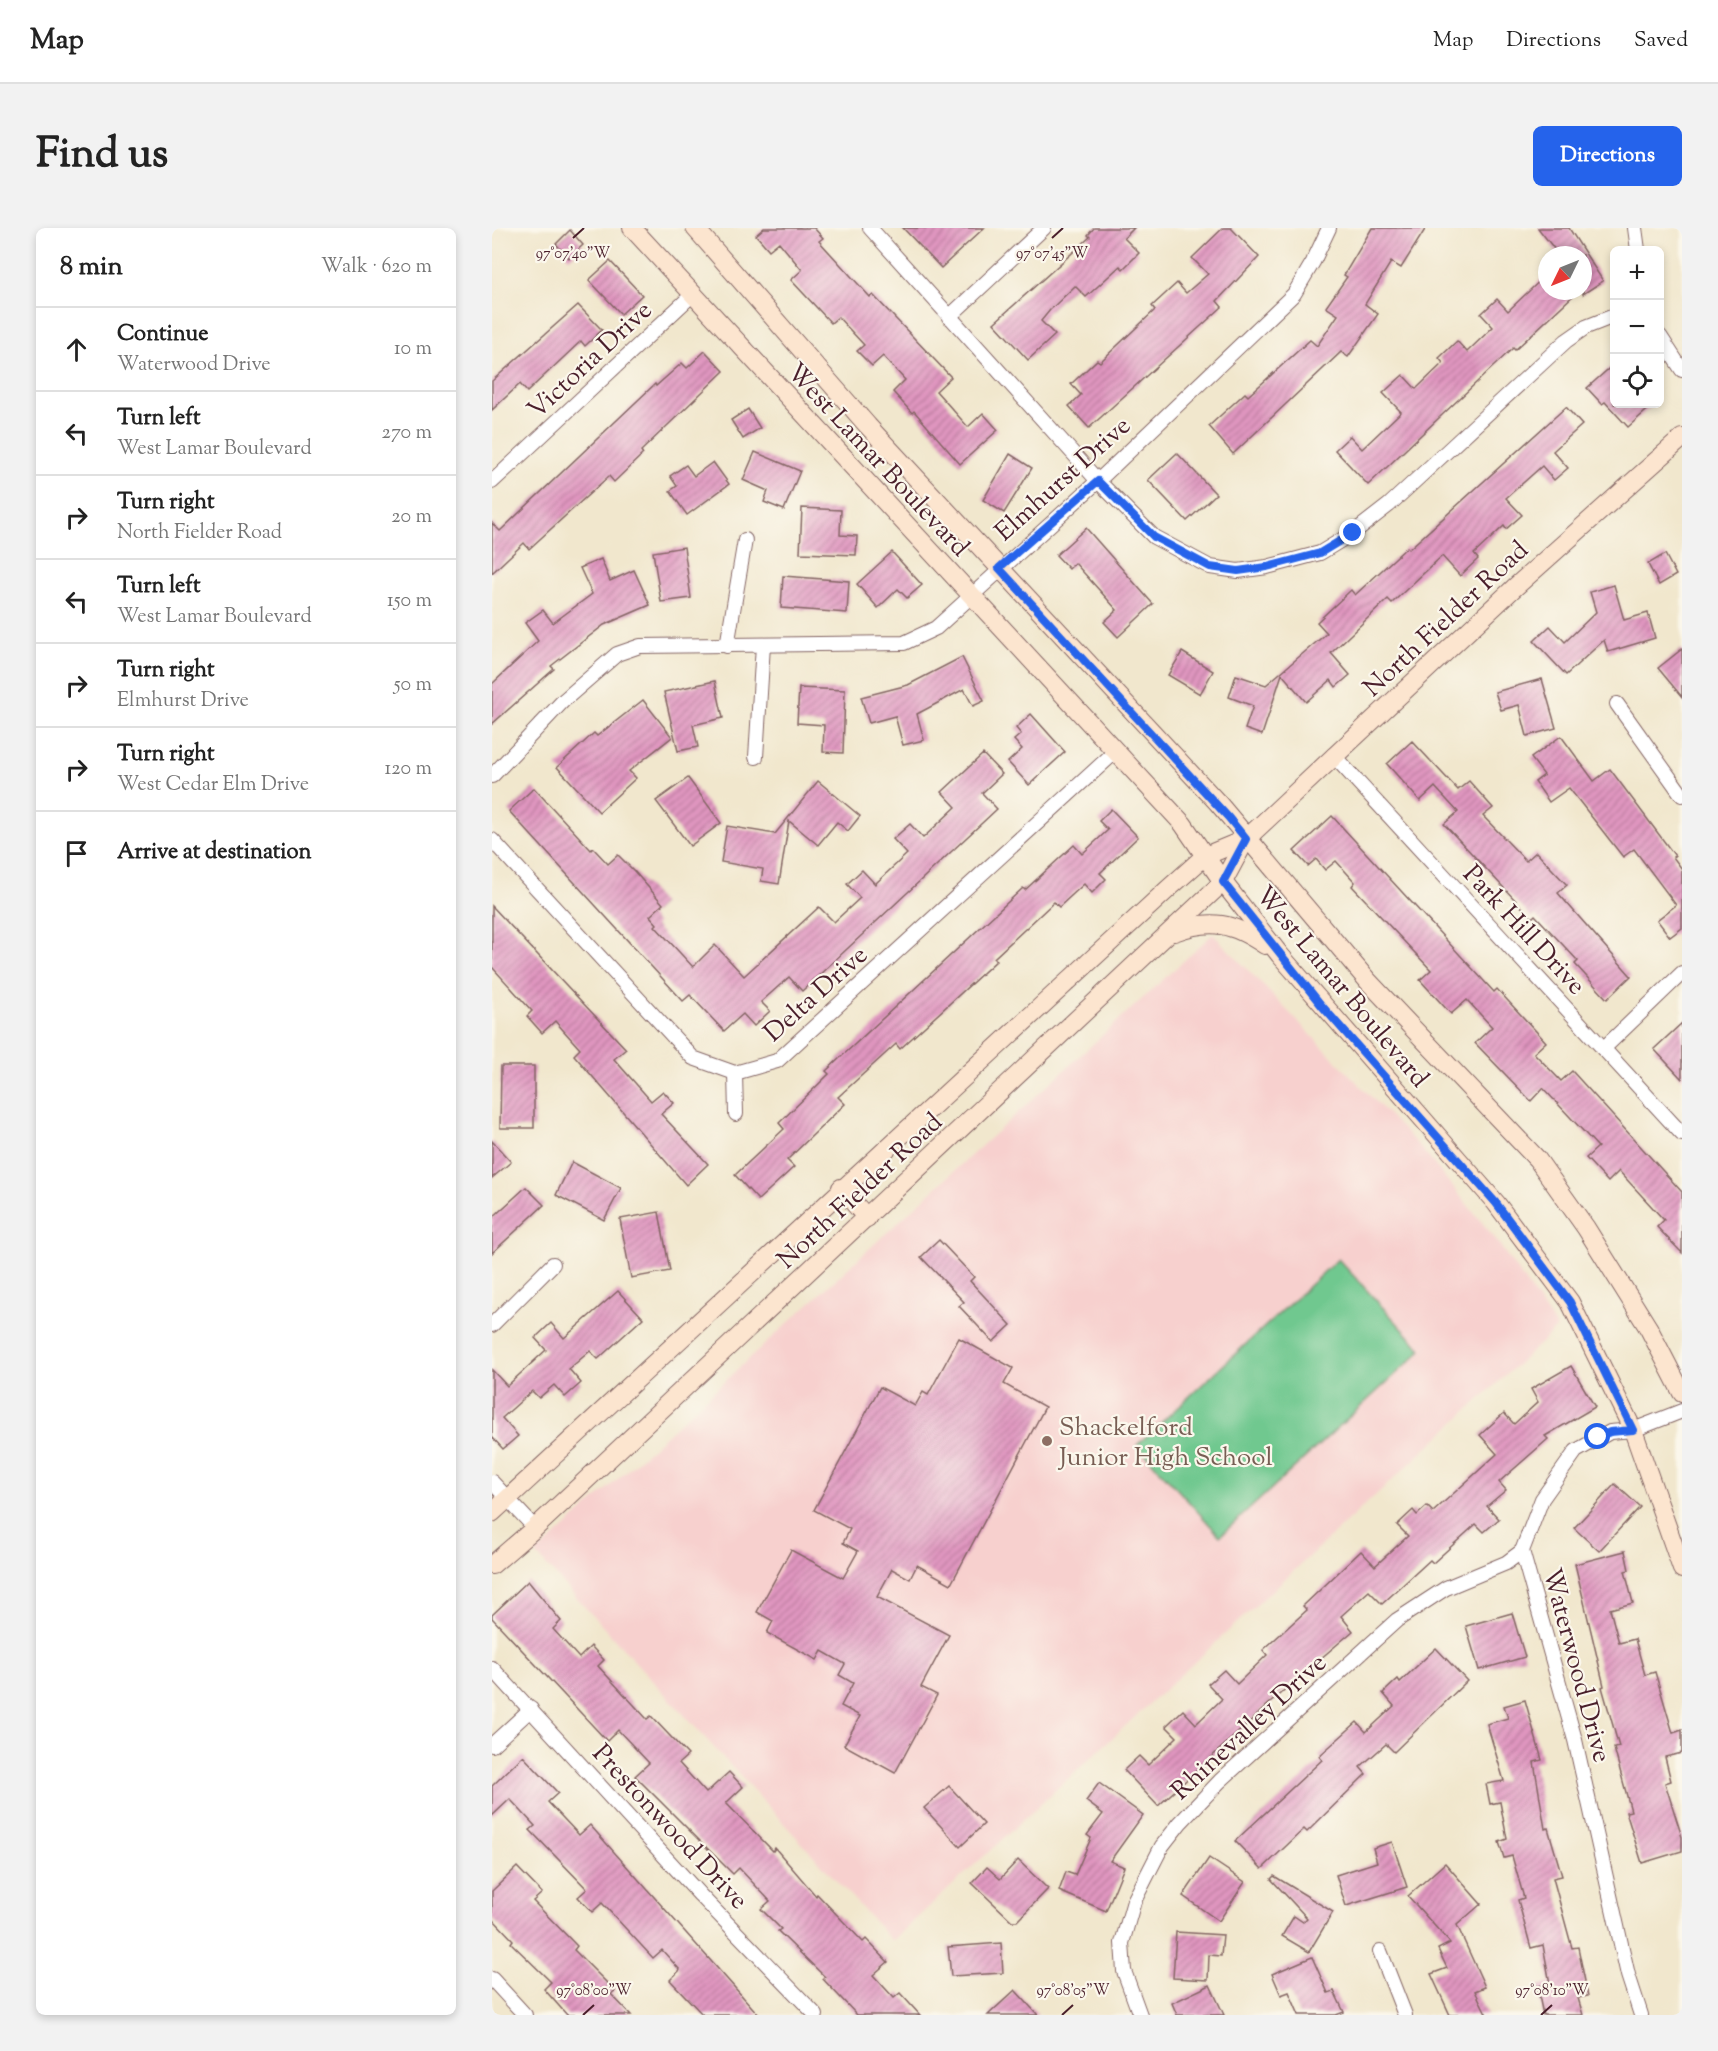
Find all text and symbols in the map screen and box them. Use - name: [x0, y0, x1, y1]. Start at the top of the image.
- text: Map: [30, 21, 84, 61]
- text: Map: [1433, 26, 1473, 56]
- text: Directions: [1506, 26, 1601, 56]
- text: Saved: [1634, 26, 1688, 56]
- text: Find us: [36, 126, 168, 186]
- button: Directions: [1533, 126, 1682, 186]
- text: 97°07'40"W: [536, 244, 611, 265]
- text: 97°07'45"W: [1016, 244, 1088, 265]
- north arrow: [1538, 246, 1592, 300]
- map controls: [1610, 246, 1664, 408]
- button: +: [1610, 246, 1664, 300]
- text: 8 min: [60, 249, 123, 286]
- text: Walk · 620 m: [321, 253, 432, 282]
- street label: Victoria Drive: [520, 293, 661, 428]
- button: −: [1610, 300, 1664, 354]
- text: Continue: [117, 319, 208, 351]
- icon: ahead: [60, 333, 93, 366]
- text: 10 m: [394, 335, 432, 364]
- text: Waterwood Drive: [117, 351, 271, 380]
- button: locate: [1610, 354, 1664, 408]
- street label: West Lamar Boulevard: [777, 356, 977, 566]
- text: Turn left: [117, 403, 200, 435]
- street label: Elmhurst Drive: [988, 409, 1140, 551]
- icon: left: [60, 417, 93, 450]
- text: 270 m: [382, 419, 432, 448]
- text: West Lamar Boulevard: [117, 435, 312, 464]
- text: Turn right: [117, 487, 214, 519]
- icon: right: [60, 501, 93, 534]
- text: 20 m: [391, 503, 432, 532]
- text: North Fielder Road: [117, 519, 282, 548]
- route end: [1339, 519, 1365, 545]
- street label: North Fielder Road: [1356, 533, 1538, 707]
- text: Turn left: [117, 571, 200, 603]
- icon: left: [60, 585, 93, 618]
- text: 150 m: [387, 587, 432, 616]
- text: West Lamar Boulevard: [117, 603, 312, 632]
- text: Turn right: [117, 655, 214, 687]
- icon: right: [60, 669, 93, 702]
- text: 50 m: [394, 671, 432, 700]
- text: Elmhurst Drive: [117, 687, 249, 716]
- text: Turn right: [117, 739, 214, 771]
- icon: right: [60, 753, 93, 786]
- text: 120 m: [384, 755, 432, 784]
- text: West Cedar Elm Drive: [117, 771, 309, 800]
- icon: arrive: [60, 837, 93, 870]
- text: Arrive at destination: [117, 837, 312, 869]
- street label: Park Hill Drive: [1453, 857, 1593, 1004]
- street label: West Lamar Boulevard: [1246, 879, 1437, 1097]
- street label: Delta Drive: [757, 938, 877, 1052]
- street label: North Fielder Road: [770, 1105, 952, 1279]
- place label: Shackelford Junior High School: [1057, 1410, 1273, 1477]
- route start: [1584, 1423, 1610, 1449]
- marker: Shackelford Junior High School: [1040, 1434, 1054, 1448]
- street label: Waterwood Drive: [1532, 1564, 1619, 1767]
- street label: Rhinevalley Drive: [1164, 1646, 1336, 1810]
- street label: Prestonwood Drive: [583, 1737, 756, 1919]
- text: 97°08'00"W: [556, 1981, 632, 2002]
- text: 97°08'05"W: [1036, 1981, 1110, 2002]
- text: 97°08'10"W: [1515, 1981, 1589, 2002]

